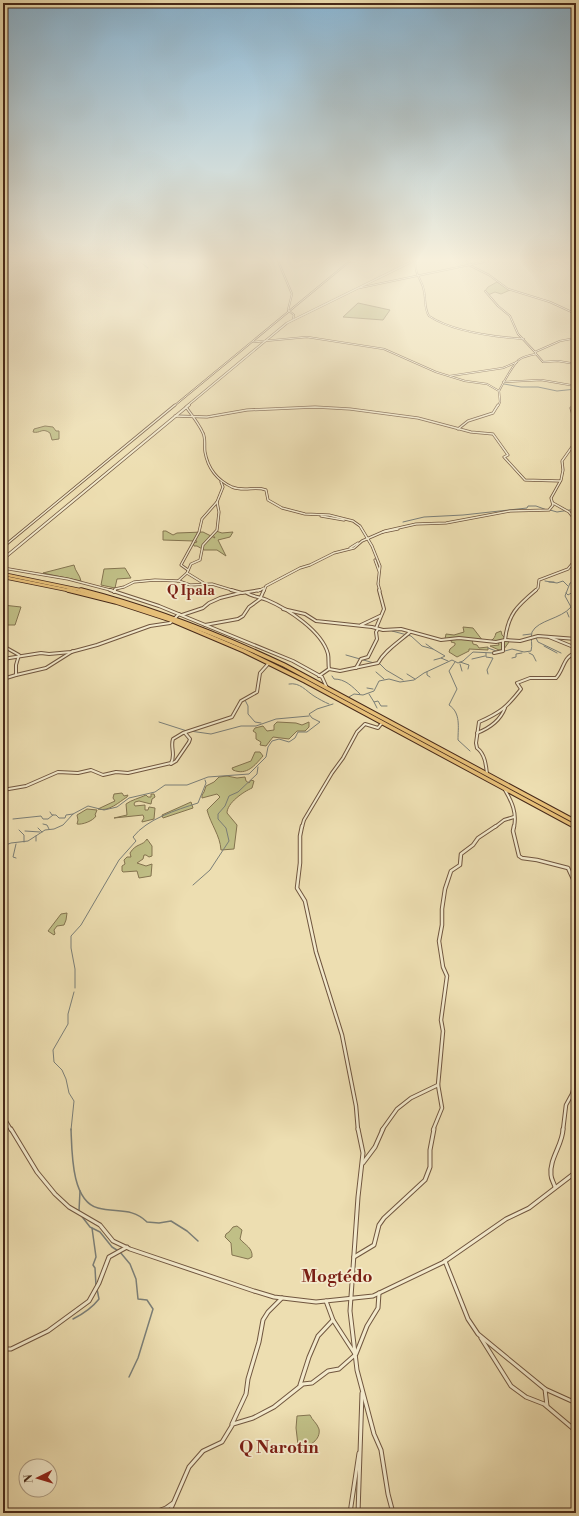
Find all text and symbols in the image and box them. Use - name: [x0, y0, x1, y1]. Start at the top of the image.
- district label: Q Ipala: [167, 582, 215, 600]
- district label: Mogtédo: [301, 1266, 373, 1288]
- district label: Q Narotin: [239, 1437, 319, 1459]
- north arrow: [18, 1458, 58, 1498]
- text: N: [22, 1474, 36, 1484]

